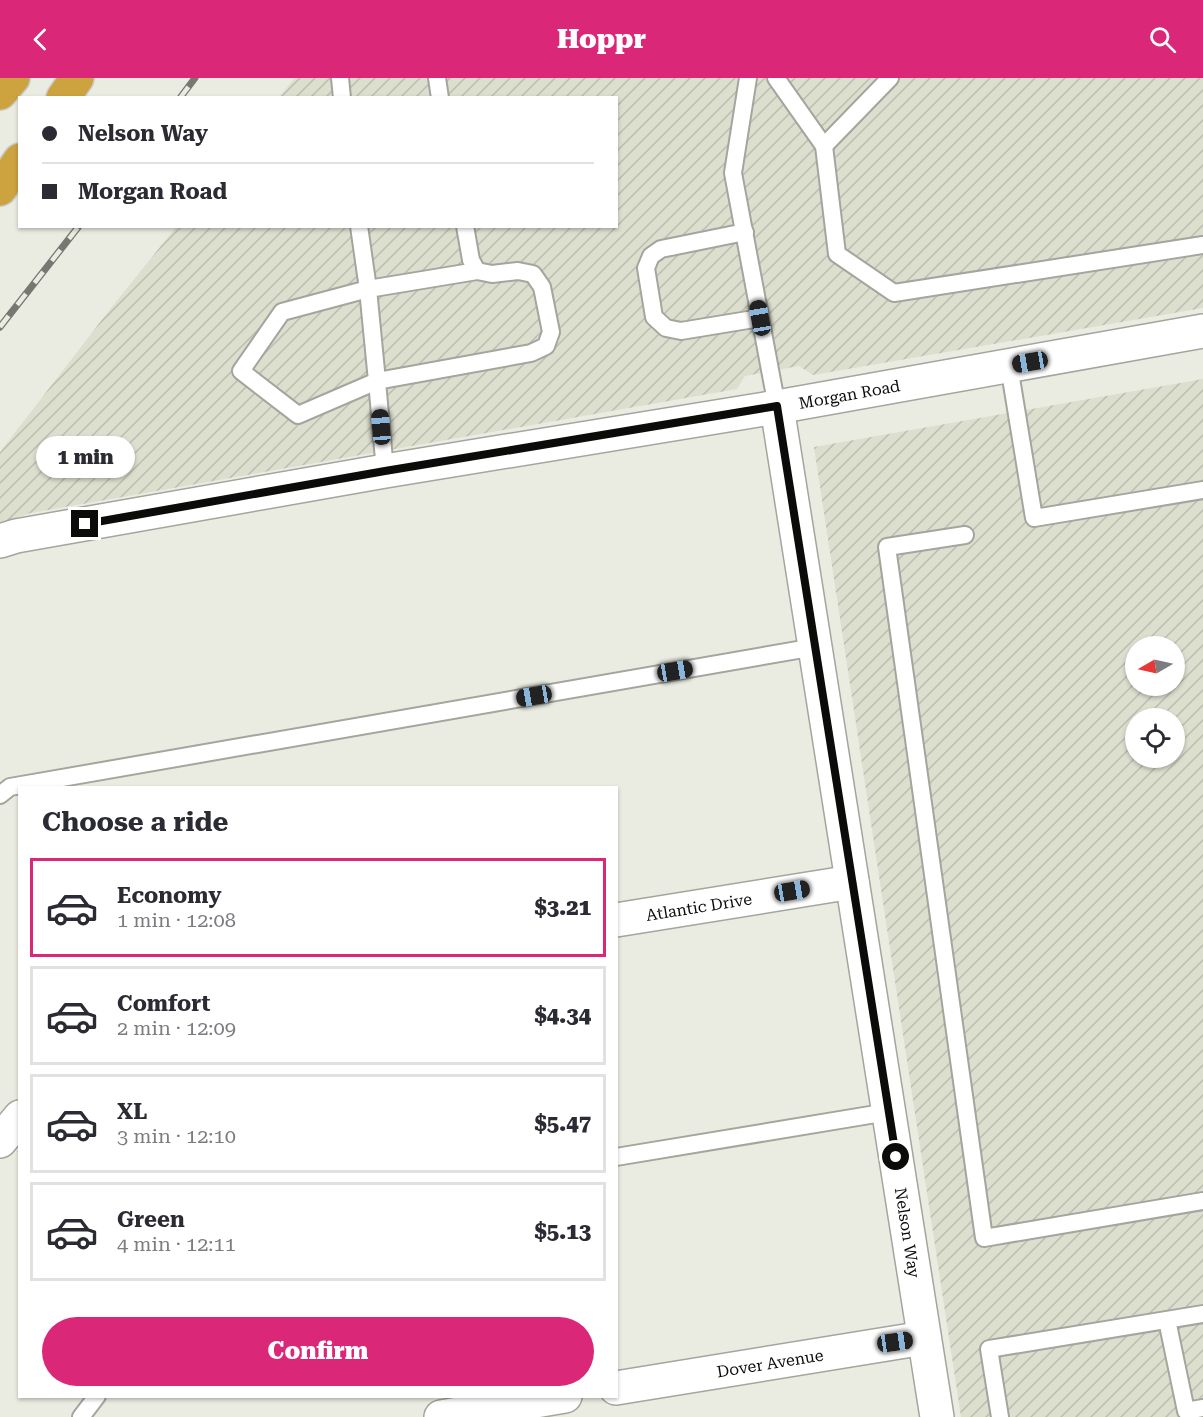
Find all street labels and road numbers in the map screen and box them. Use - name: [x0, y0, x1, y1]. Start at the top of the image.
- street label: Morgan Road: [797, 376, 901, 413]
- street label: Atlantic Drive: [645, 889, 753, 925]
- street label: Nelson Way: [891, 1186, 924, 1280]
- street label: Dover Avenue: [715, 1345, 825, 1382]

